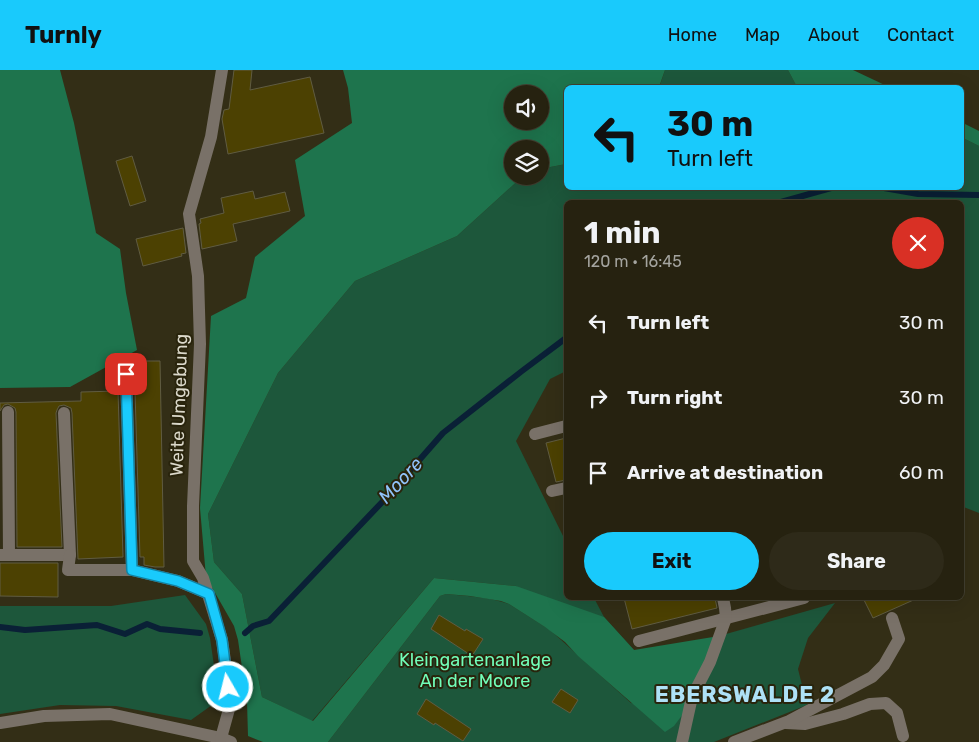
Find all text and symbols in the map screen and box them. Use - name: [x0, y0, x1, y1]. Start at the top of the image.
- text: Turnly: [25, 21, 102, 49]
- text: Home: [668, 24, 717, 46]
- text: Map: [745, 24, 780, 46]
- text: About: [808, 24, 859, 46]
- text: Contact: [887, 24, 954, 46]
- map controls: [504, 85, 549, 185]
- button: sound: [504, 85, 549, 130]
- text: 30 m: [667, 103, 753, 145]
- icon: left: [584, 105, 649, 170]
- button: layers: [504, 140, 549, 185]
- text: Turn left: [667, 145, 753, 172]
- text: 1 min: [584, 215, 661, 251]
- button: close: [892, 217, 944, 269]
- text: 120 m · 16:45: [584, 252, 682, 271]
- icon: left: [584, 309, 612, 337]
- text: Turn left: [627, 311, 709, 334]
- text: 30 m: [899, 311, 944, 334]
- street label: Weite Umgebung: [166, 333, 192, 477]
- pin: [105, 353, 147, 395]
- icon: arrive: [112, 360, 140, 388]
- icon: right: [584, 384, 612, 412]
- text: Turn right: [627, 386, 722, 409]
- text: 30 m: [899, 386, 944, 409]
- water label: Moore: [373, 452, 428, 508]
- icon: arrive: [584, 459, 612, 487]
- text: Arrive at destination: [627, 461, 823, 484]
- text: 60 m: [899, 461, 944, 484]
- button: Exit: [584, 532, 759, 590]
- button: Share: [769, 532, 944, 590]
- park label: Kleingartenanlage An der Moore: [399, 649, 551, 692]
- position arrow: [201, 660, 253, 712]
- district label: EBERSWALDE 2: [655, 681, 835, 708]

